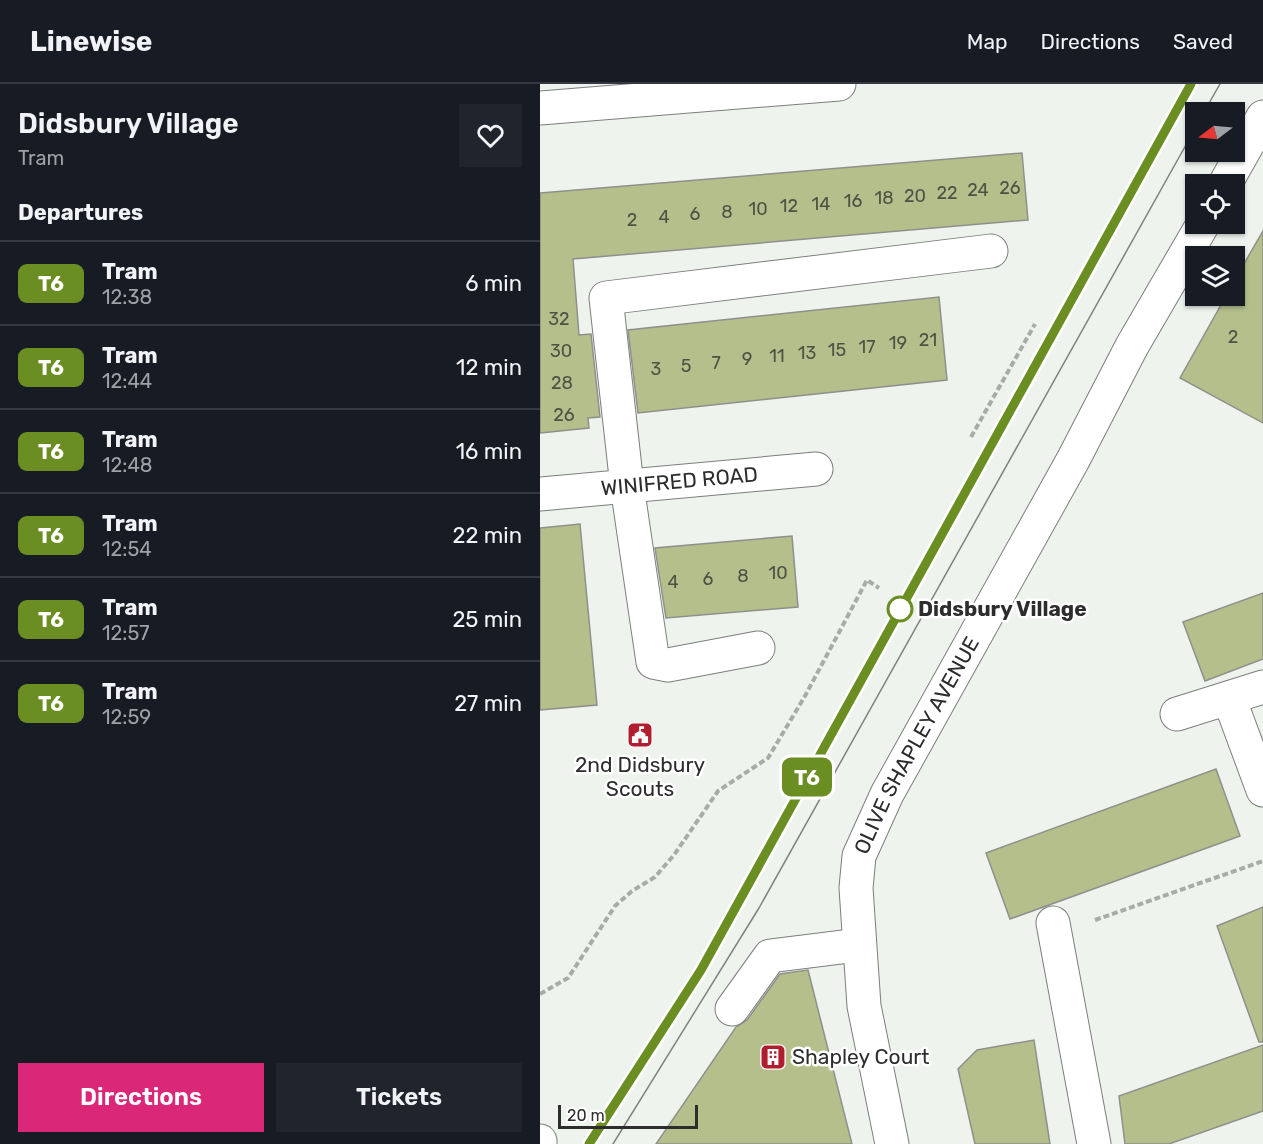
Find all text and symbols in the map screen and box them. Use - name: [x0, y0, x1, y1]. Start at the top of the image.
- text: Linewise: [30, 25, 153, 58]
- text: Map: [967, 29, 1008, 54]
- text: Directions: [1041, 29, 1140, 54]
- text: Saved: [1173, 29, 1233, 54]
- north arrow: [1185, 102, 1245, 162]
- map controls: [1185, 102, 1245, 306]
- button: heart: [459, 104, 522, 167]
- text: Didsbury Village: [18, 107, 239, 140]
- text: Tram: [18, 146, 64, 170]
- button: locate: [1185, 174, 1245, 234]
- house number: 26: [999, 177, 1021, 199]
- house number: 24: [967, 179, 989, 201]
- house number: 22: [936, 182, 958, 204]
- house number: 20: [904, 185, 926, 207]
- house number: 18: [874, 187, 894, 209]
- house number: 16: [844, 190, 862, 212]
- house number: 14: [812, 193, 830, 215]
- house number: 12: [780, 195, 798, 217]
- house number: 10: [748, 198, 768, 220]
- text: Departures: [18, 199, 143, 226]
- house number: 8: [721, 201, 733, 223]
- house number: 6: [690, 203, 701, 225]
- house number: 4: [658, 206, 670, 228]
- house number: 2: [627, 209, 637, 231]
- button: layers: [1185, 246, 1245, 306]
- text: Tram: [102, 258, 158, 285]
- text: 6 min: [465, 270, 522, 297]
- text: T6: [38, 271, 64, 296]
- text: 12:38: [102, 285, 152, 309]
- house number: 32: [548, 308, 570, 330]
- house number: 2: [1228, 326, 1238, 348]
- house number: 21: [919, 329, 937, 351]
- house number: 19: [889, 332, 907, 354]
- house number: 17: [859, 336, 875, 358]
- house number: 15: [828, 339, 846, 361]
- house number: 30: [550, 340, 572, 362]
- text: Tram: [102, 342, 158, 369]
- house number: 13: [798, 342, 816, 364]
- house number: 11: [769, 345, 785, 367]
- house number: 9: [742, 348, 752, 370]
- house number: 7: [711, 352, 721, 374]
- text: 12 min: [456, 354, 522, 381]
- text: T6: [38, 355, 64, 380]
- house number: 5: [681, 355, 691, 377]
- house number: 3: [651, 358, 661, 380]
- text: 12:44: [102, 369, 152, 393]
- house number: 28: [551, 372, 573, 394]
- house number: 26: [553, 404, 575, 426]
- text: Tram: [102, 426, 158, 453]
- text: 16 min: [456, 438, 522, 465]
- text: T6: [38, 439, 64, 464]
- text: 12:48: [102, 453, 153, 477]
- street label: WINIFRED ROAD: [600, 461, 759, 500]
- text: Tram: [102, 510, 158, 537]
- text: 22 min: [453, 522, 522, 549]
- text: T6: [38, 523, 64, 548]
- text: 12:54: [102, 537, 152, 561]
- house number: 10: [768, 562, 788, 584]
- house number: 8: [737, 565, 749, 587]
- house number: 6: [703, 568, 714, 590]
- house number: 4: [667, 571, 679, 593]
- text: Tram: [102, 594, 158, 621]
- marker: Didsbury Village: [887, 596, 913, 622]
- place label: Didsbury Village: [918, 596, 1087, 621]
- text: 25 min: [452, 606, 522, 633]
- text: T6: [38, 607, 64, 632]
- text: 12:57: [102, 621, 150, 645]
- street label: OLIVE SHAPLEY AVENUE: [849, 632, 984, 858]
- text: Tram: [102, 678, 158, 705]
- text: 27 min: [454, 690, 522, 717]
- text: T6: [38, 691, 64, 716]
- text: 12:59: [102, 705, 151, 729]
- public building icon: 2nd Didsbury Scouts: [625, 720, 655, 750]
- place label: 2nd Didsbury Scouts: [575, 752, 705, 801]
- line badge: T6: [780, 758, 834, 796]
- text: T6: [794, 765, 820, 790]
- building icon: Shapley Court: [758, 1042, 788, 1072]
- place label: Shapley Court: [792, 1044, 929, 1069]
- button: Directions: [18, 1063, 264, 1132]
- button: Tickets: [276, 1063, 522, 1132]
- scale bar: [558, 1102, 698, 1130]
- text: 20 m: [567, 1106, 605, 1125]

